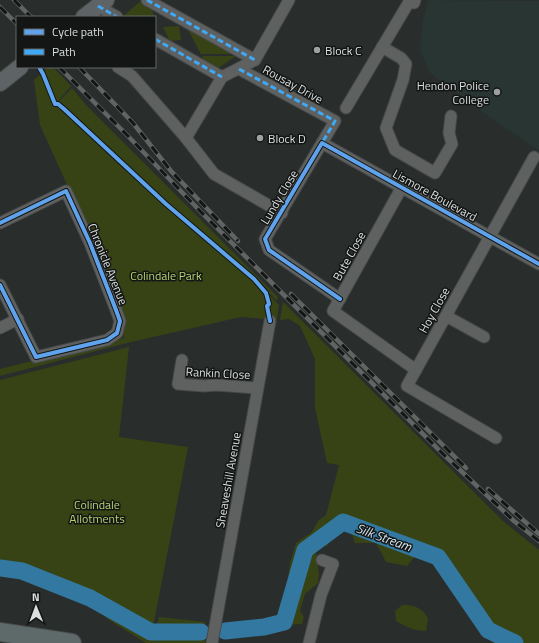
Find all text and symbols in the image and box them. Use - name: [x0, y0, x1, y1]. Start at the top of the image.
- legend: [16, 16, 156, 68]
- text: Cycle path: [52, 22, 104, 41]
- place label: Block C: [325, 41, 362, 60]
- text: Path: [52, 42, 76, 61]
- marker: Block C: [312, 45, 322, 55]
- street label: Rousay Drive: [259, 60, 327, 108]
- place label: Hendon Police College: [417, 76, 489, 109]
- marker: Hendon Police College: [492, 87, 502, 97]
- place label: Block D: [268, 129, 306, 148]
- marker: Block D: [255, 133, 265, 143]
- street label: Lismore Boulevard: [389, 164, 481, 226]
- street label: Lundy Close: [255, 166, 303, 228]
- street label: Chronicle Avenue: [83, 220, 133, 308]
- street label: Bute Close: [328, 228, 370, 284]
- park label: Colindale Park: [130, 266, 202, 285]
- street label: Hoy Close: [414, 284, 454, 336]
- street label: Rankin Close: [185, 362, 251, 384]
- street label: Sheaveshill Avenue: [210, 431, 246, 529]
- park label: Colindale Allotments: [69, 495, 125, 528]
- water label: Silk Stream: [353, 518, 415, 557]
- north arrow: [16, 587, 56, 627]
- text: N: [32, 589, 40, 605]

